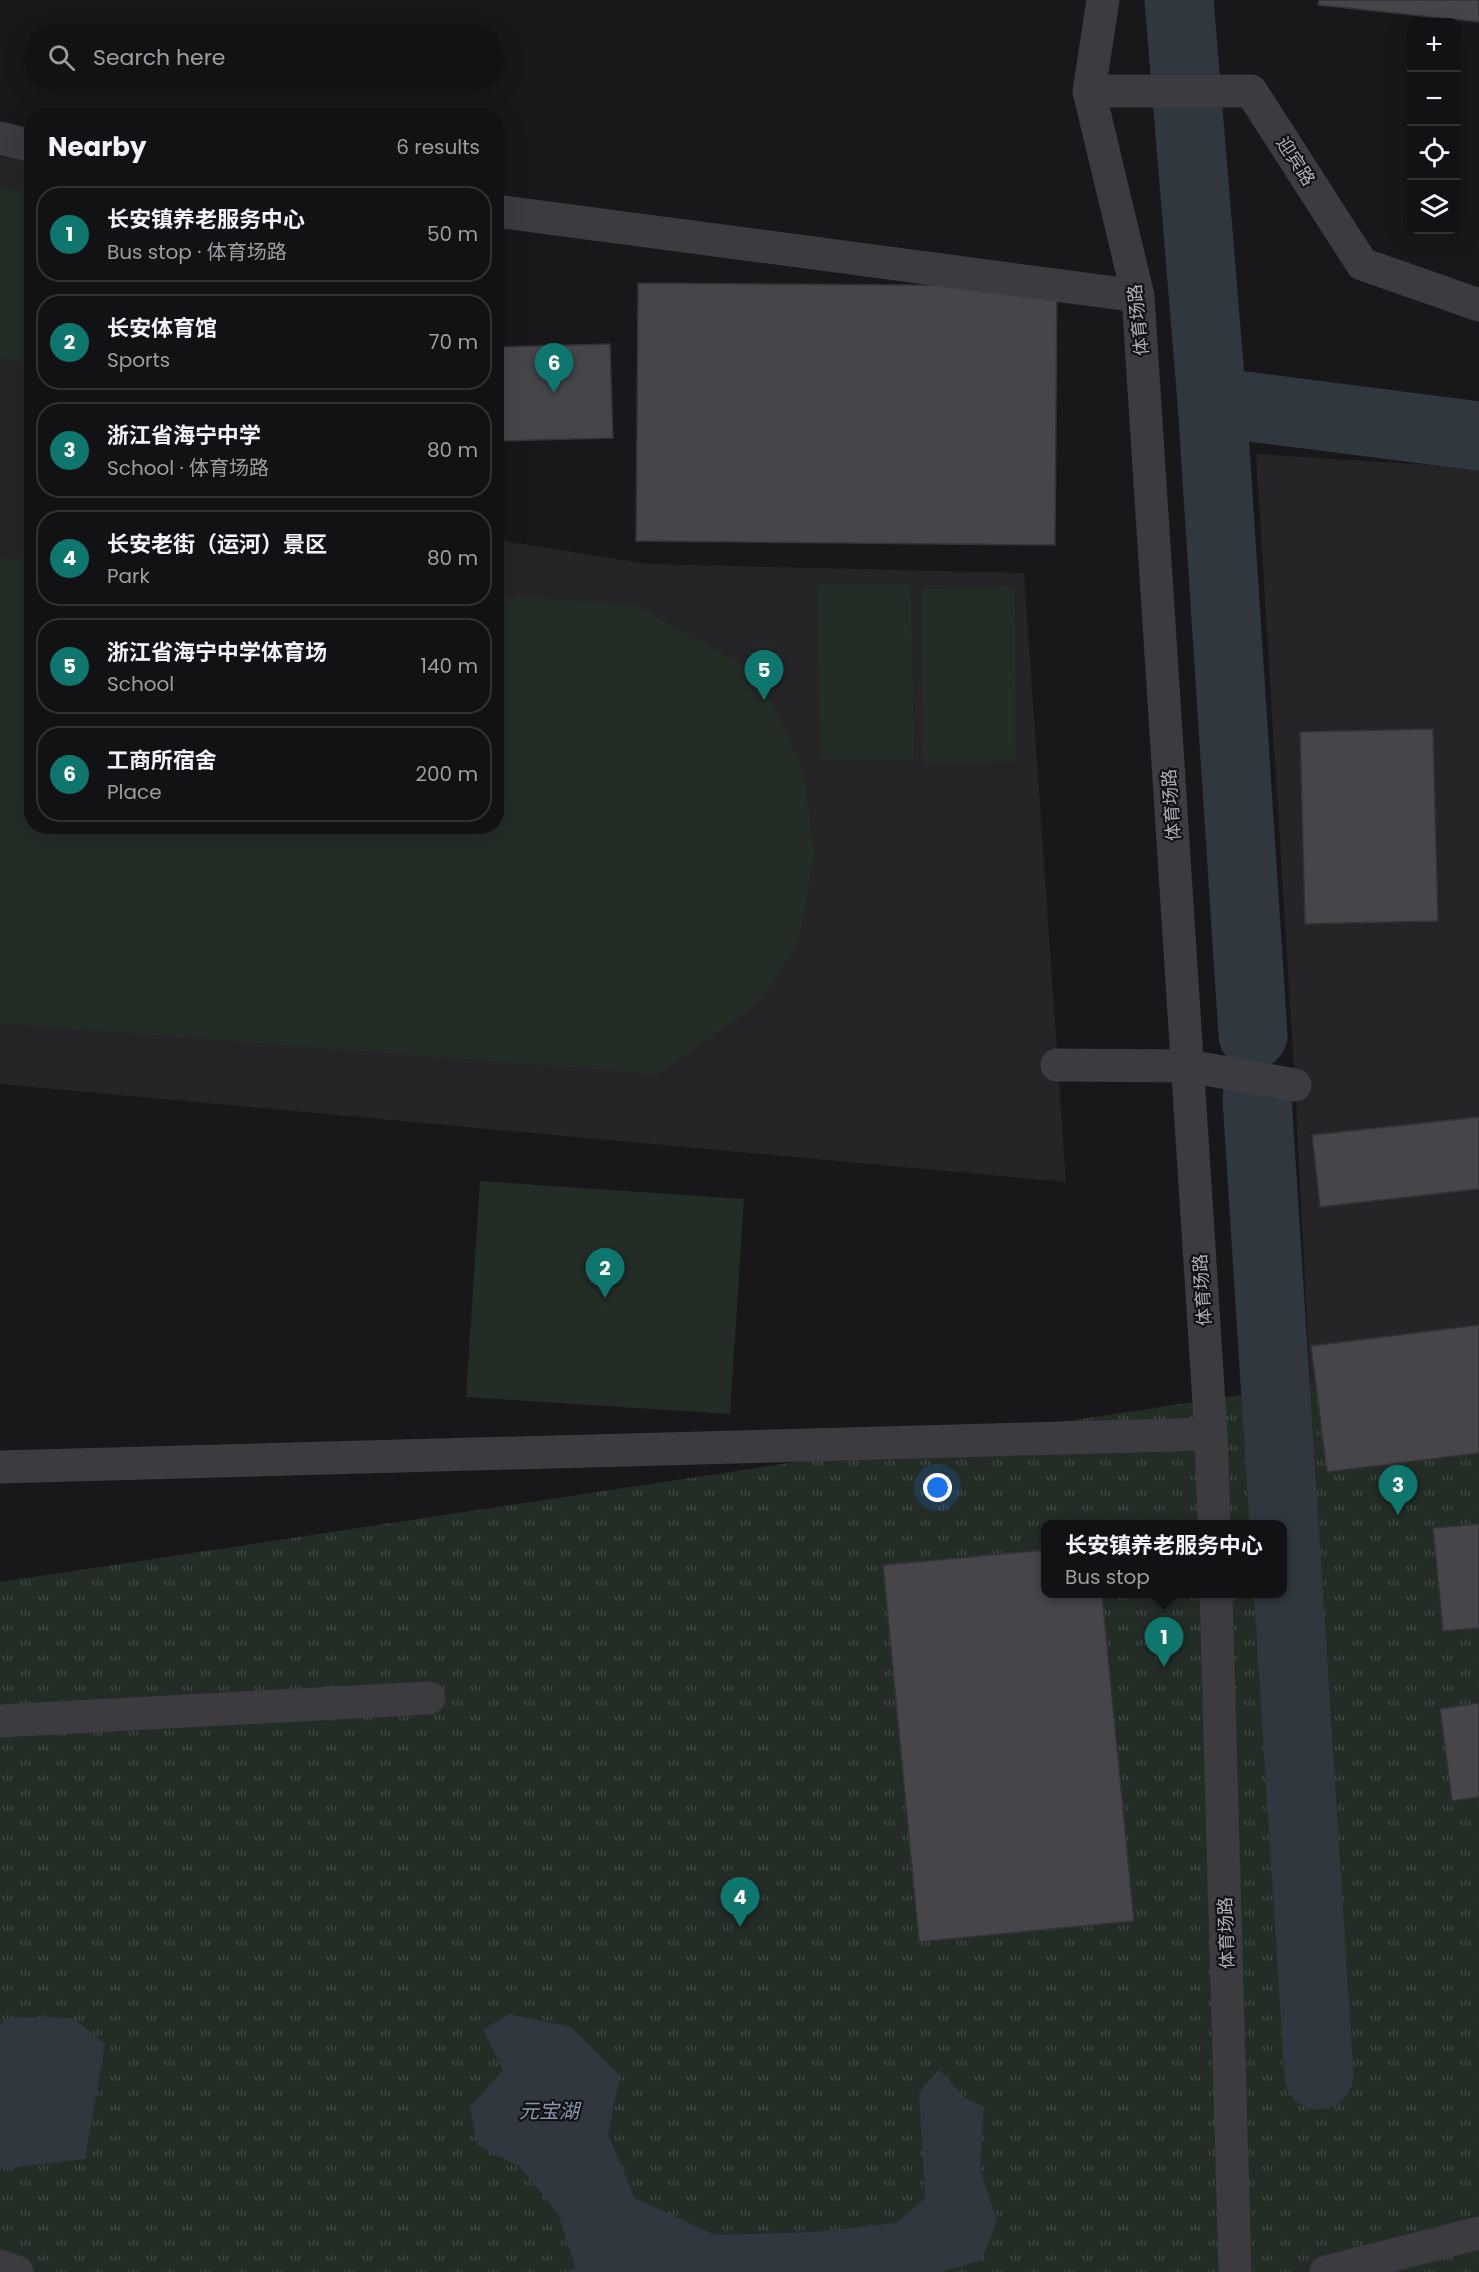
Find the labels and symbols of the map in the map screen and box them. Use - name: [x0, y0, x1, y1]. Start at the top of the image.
- street label: 迎宾路: [1271, 132, 1321, 190]
- street label: 体育场路: [1122, 283, 1154, 357]
- pin: 6: [534, 344, 574, 393]
- pin: 5: [744, 650, 783, 700]
- street label: 体育场路: [1156, 768, 1186, 842]
- pin: 2: [586, 1248, 624, 1298]
- street label: 体育场路: [1187, 1253, 1217, 1327]
- pin: 3: [1378, 1466, 1418, 1515]
- your location: [923, 1473, 952, 1502]
- pin: 1: [1144, 1618, 1184, 1667]
- pin: 4: [720, 1878, 760, 1927]
- street label: 体育场路: [1212, 1897, 1240, 1969]
- water label: 元宝湖: [519, 2097, 582, 2125]

